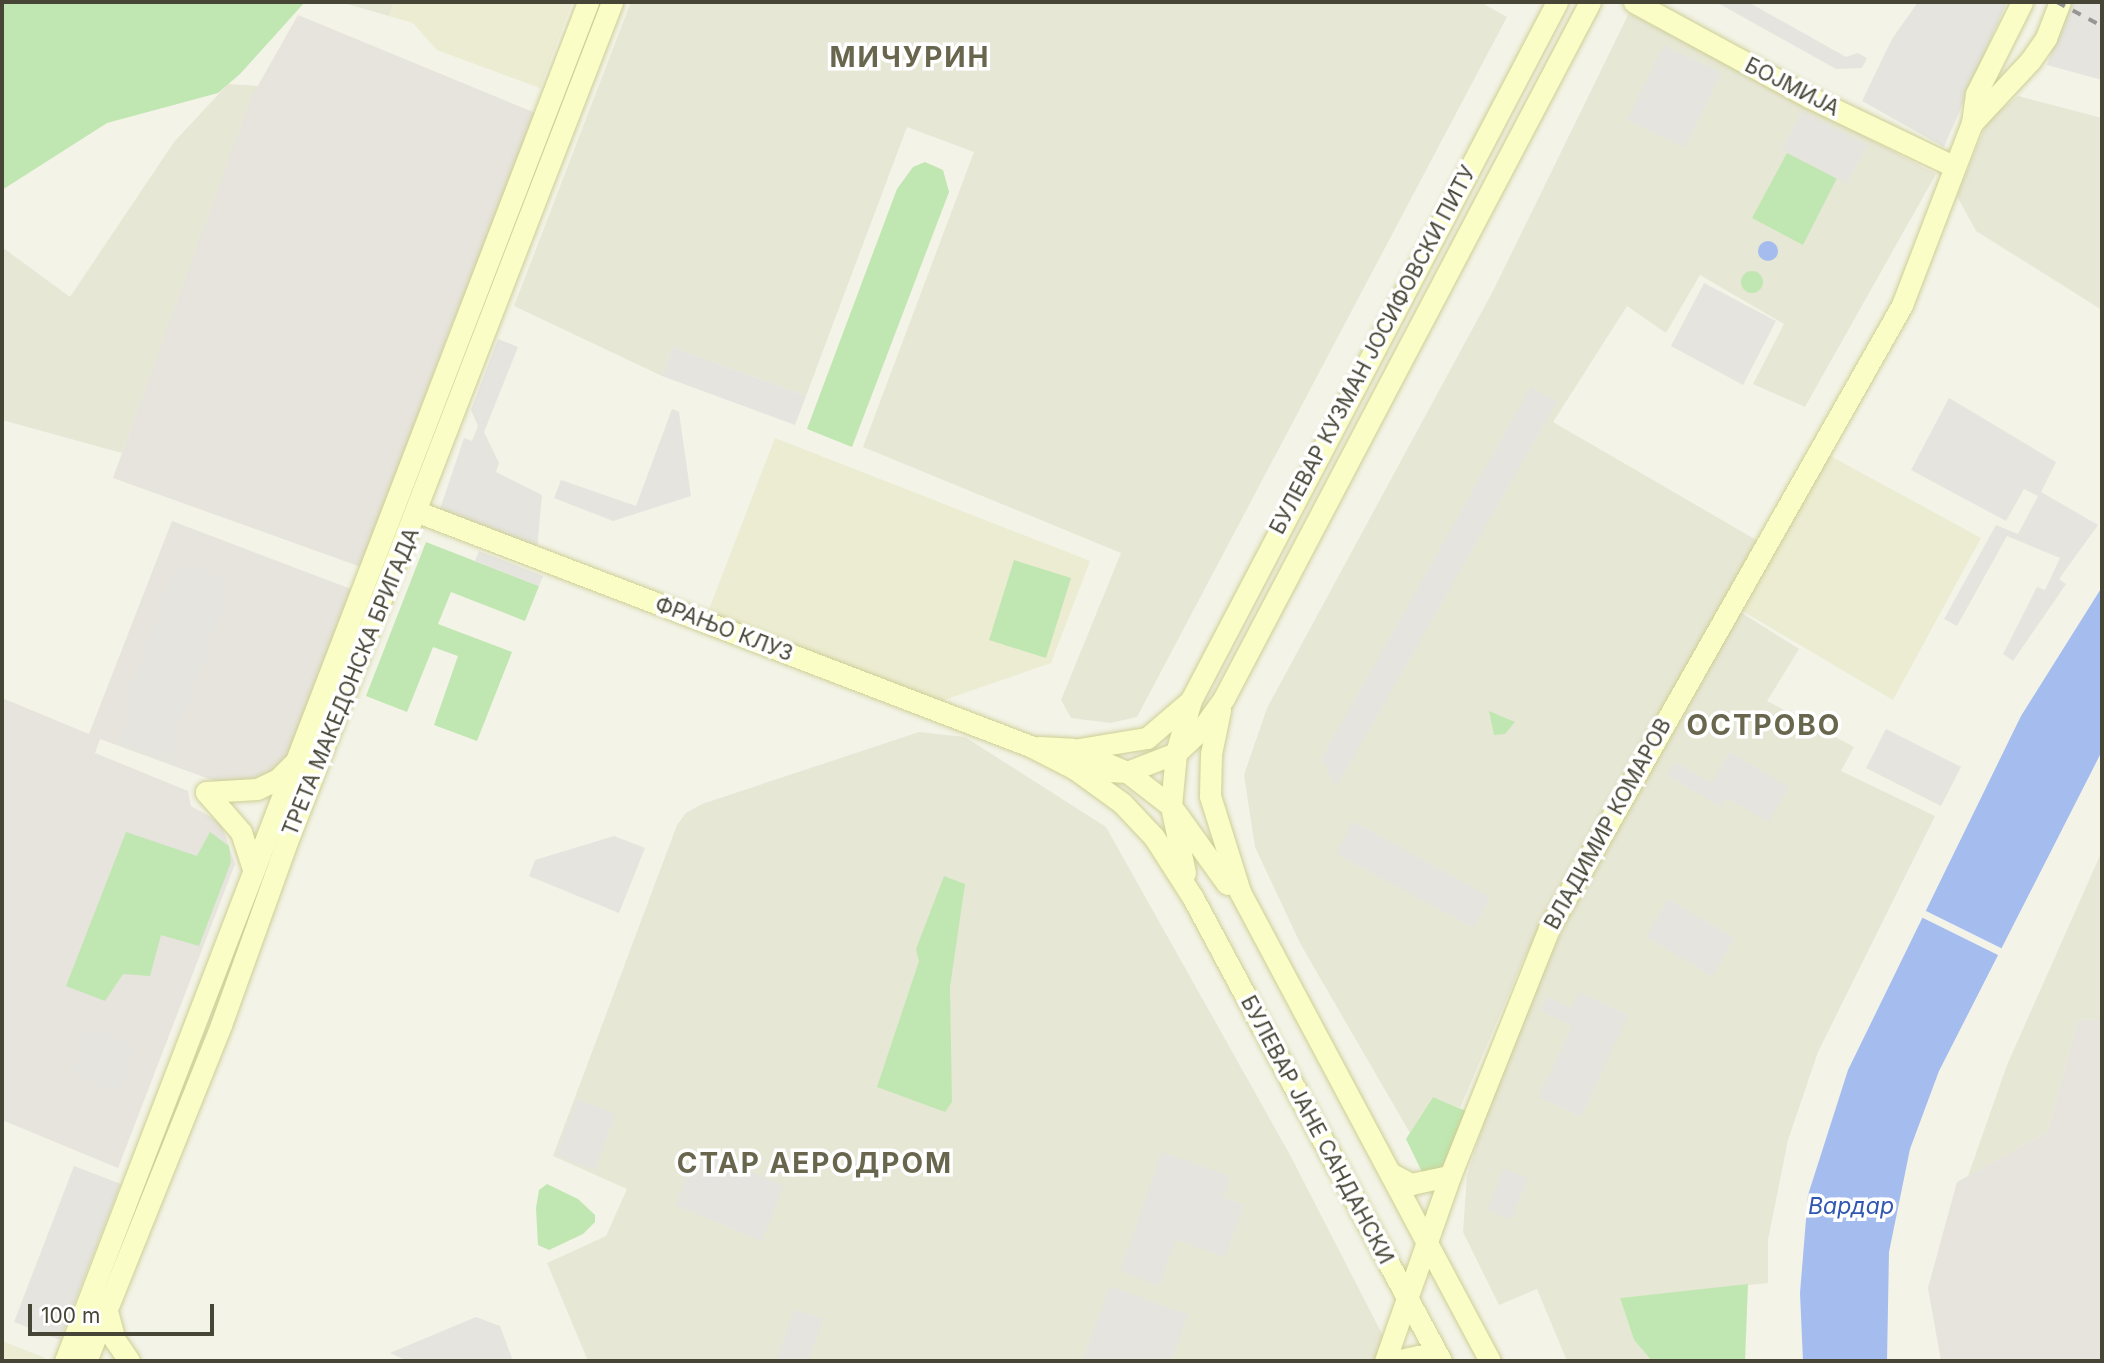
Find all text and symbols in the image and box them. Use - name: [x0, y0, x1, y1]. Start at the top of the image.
- district label: МИЧУРИН: [830, 40, 990, 74]
- street label: БОЈМИЈА: [1741, 53, 1843, 121]
- street label: БУЛЕВАР КУЗМАН ЈОСИФОВСКИ ПИТУ: [1265, 161, 1481, 539]
- street label: ТРЕТА МАКЕДОНСКА БРИГАДА: [278, 524, 424, 840]
- street label: ФРАЊО КЛУЗ: [652, 591, 796, 667]
- district label: ОСТРОВО: [1687, 708, 1841, 742]
- street label: ВЛАДИМИР КОМАРОВ: [1539, 714, 1677, 934]
- street label: БУЛЕВАР ЈАНЕ САНДАНСКИ: [1235, 991, 1399, 1269]
- district label: СТАР АЕРОДРОМ: [678, 1146, 952, 1180]
- water label: Вардар: [1808, 1192, 1894, 1220]
- scale bar: [32, 1290, 217, 1334]
- text: 100 m: [41, 1303, 100, 1328]

